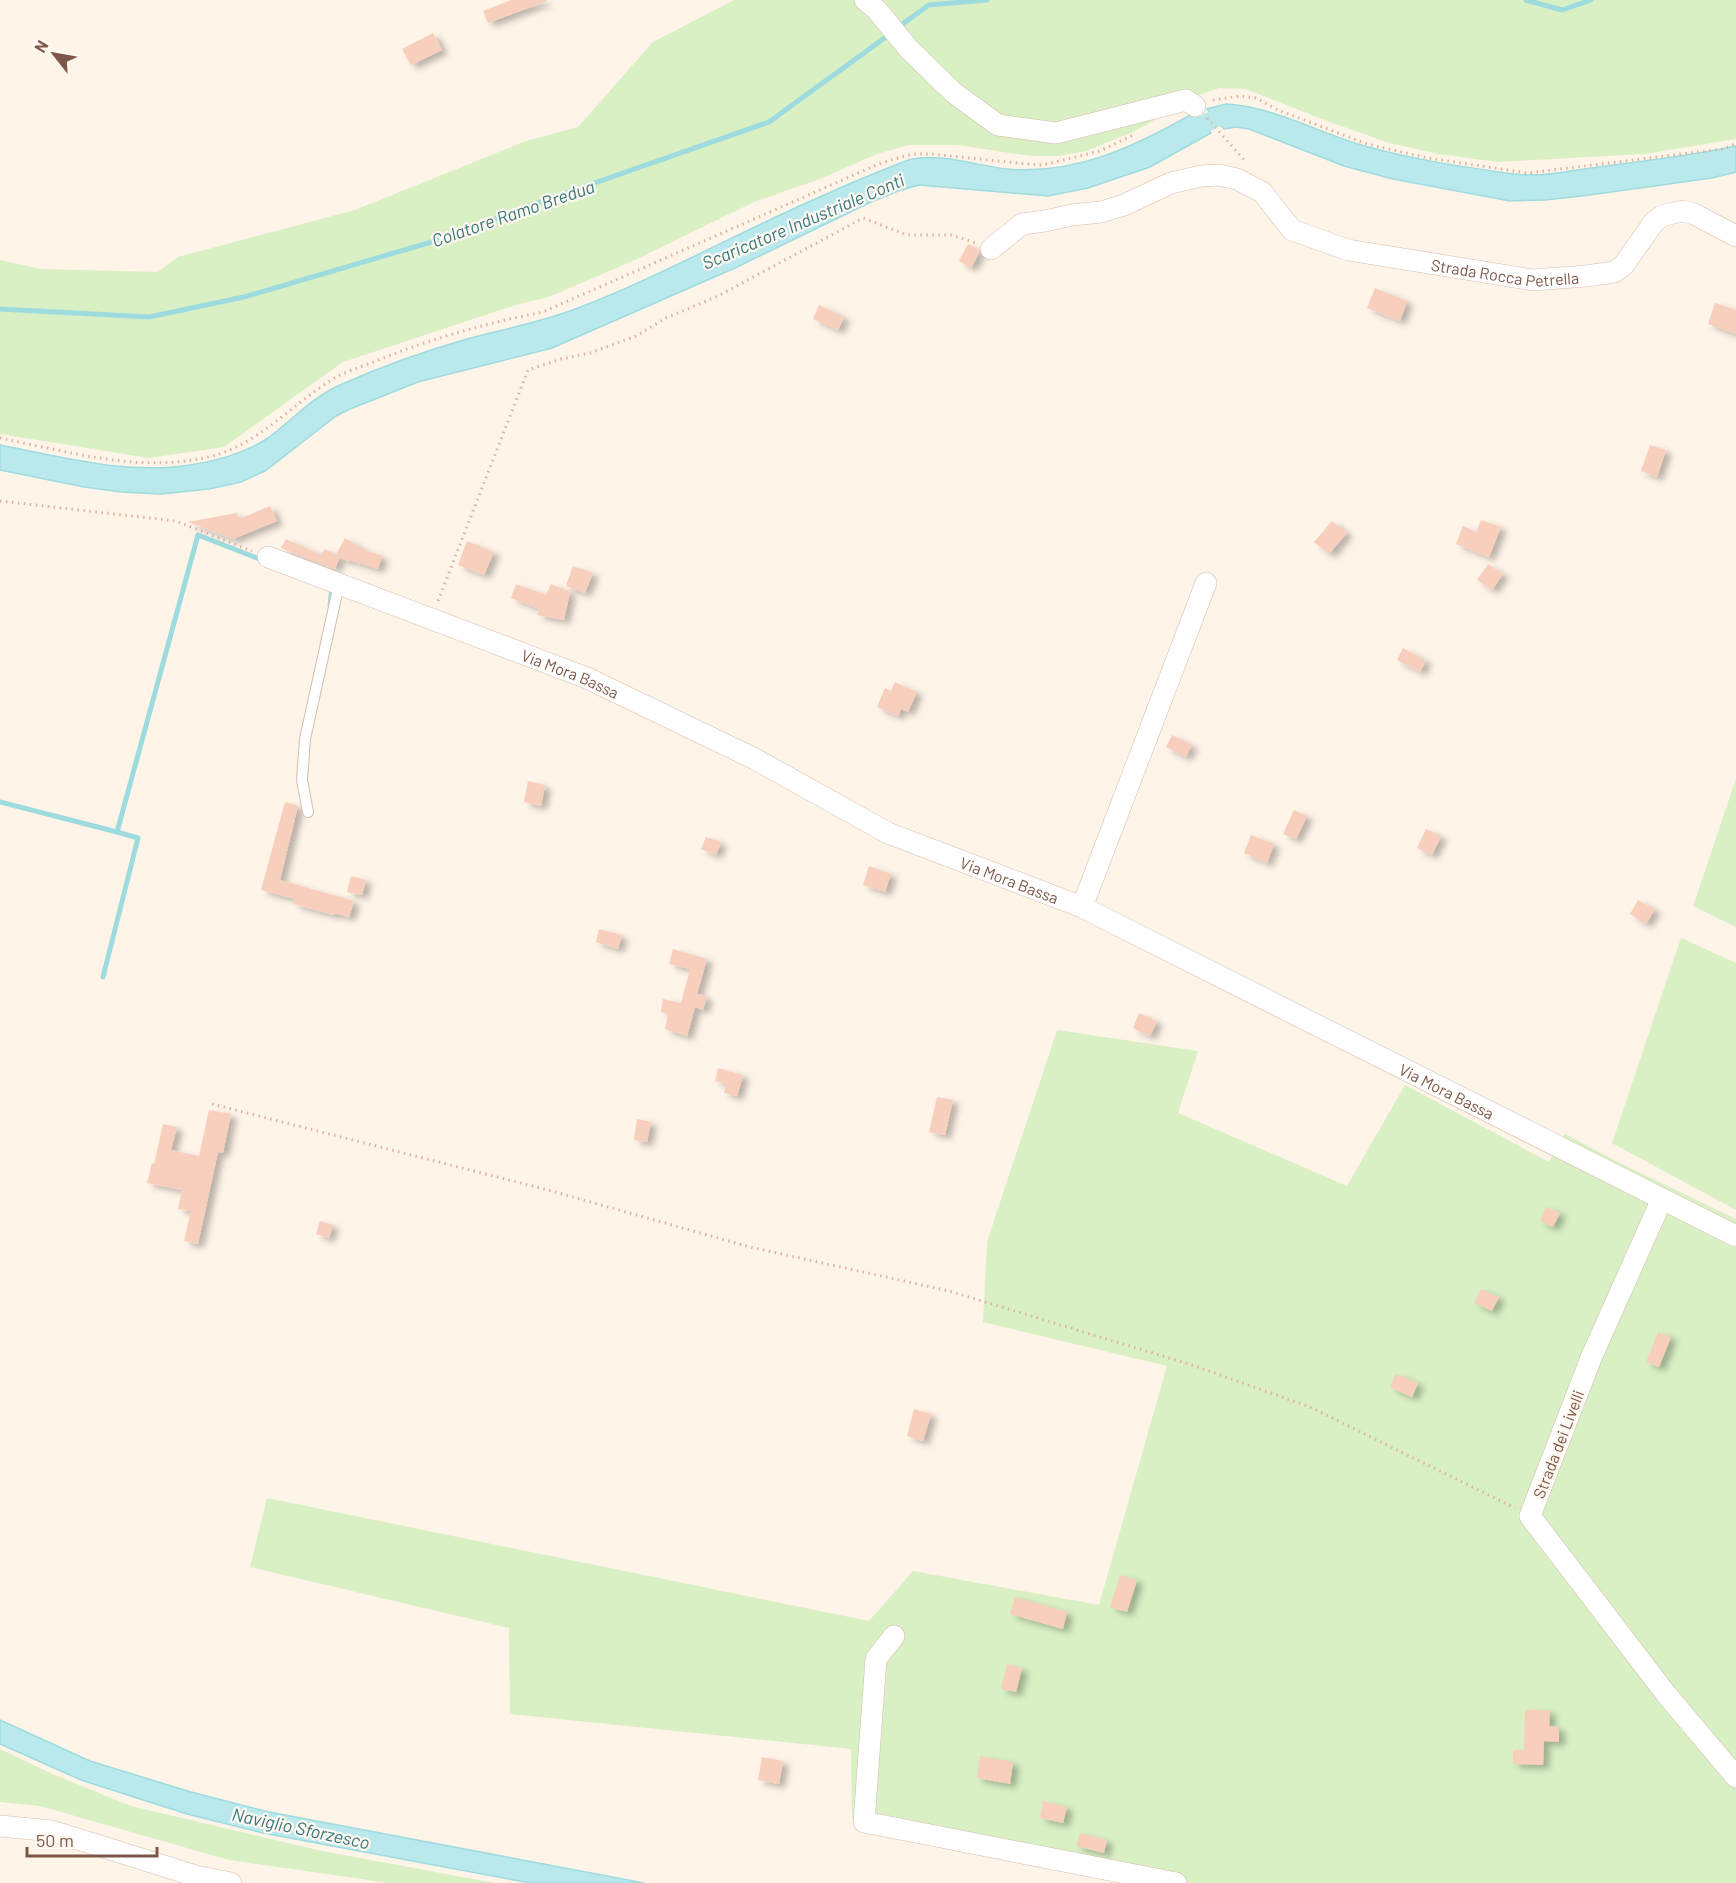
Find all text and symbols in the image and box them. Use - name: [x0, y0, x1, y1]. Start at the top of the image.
- north arrow: [24, 24, 84, 84]
- text: N: [30, 37, 52, 55]
- water label: Scaricatore Industriale Conti: [698, 168, 908, 274]
- water label: Colatore Ramo Bredua: [429, 175, 597, 251]
- street label: Strada Rocca Petrella: [1430, 254, 1580, 290]
- street label: Via Mora Bassa: [519, 645, 622, 702]
- street label: Via Mora Bassa: [958, 852, 1061, 907]
- street label: Via Mora Bassa: [1396, 1059, 1498, 1122]
- street label: Strada dei Livelli: [1529, 1387, 1587, 1501]
- water label: Naviglio Sforzesco: [230, 1803, 372, 1853]
- scale bar: [27, 1820, 158, 1858]
- text: 50 m: [36, 1829, 74, 1851]

